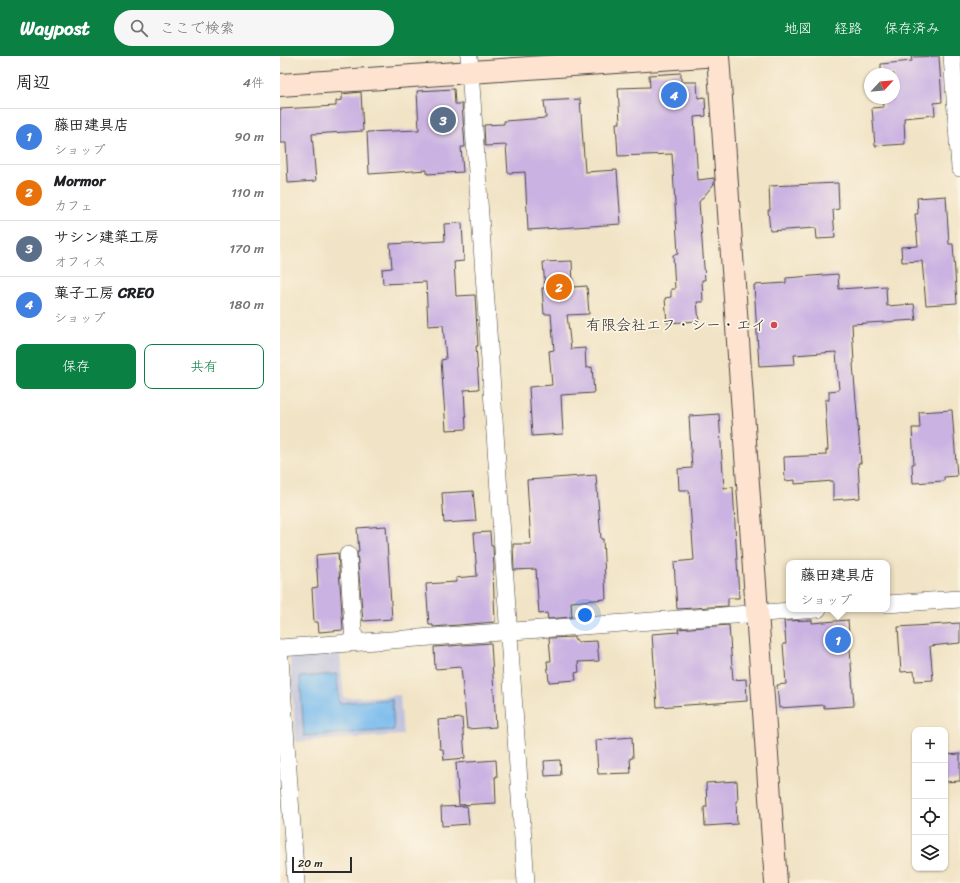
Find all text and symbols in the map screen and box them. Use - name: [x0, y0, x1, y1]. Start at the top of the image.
- search box: [114, 10, 394, 46]
- text: Waypost: [20, 12, 90, 45]
- text: ここで検索: [160, 15, 235, 41]
- text: 地図: [784, 16, 812, 41]
- text: 経路: [834, 16, 862, 41]
- text: 保存済み: [884, 16, 940, 41]
- icon: search: [128, 17, 150, 39]
- text: 周辺: [16, 67, 50, 97]
- north arrow: [864, 68, 900, 104]
- text: 4件: [243, 71, 264, 94]
- pin: 4: [661, 80, 687, 110]
- pin: 3: [430, 105, 456, 135]
- text: 藤田建具店: [54, 112, 129, 138]
- text: 1: [26, 125, 32, 148]
- text: 90 m: [234, 125, 264, 148]
- text: ショップ: [54, 138, 105, 161]
- text: Mormor: [54, 168, 105, 194]
- text: 2: [25, 181, 33, 204]
- text: 110 m: [231, 181, 264, 204]
- text: カフェ: [54, 194, 93, 217]
- text: サシン建築工房: [54, 224, 159, 250]
- text: 3: [25, 237, 33, 260]
- text: 170 m: [229, 237, 264, 260]
- text: オフィス: [54, 250, 106, 273]
- pin: 2: [546, 272, 572, 302]
- text: 菓子工房 CREO: [54, 280, 154, 306]
- text: 4: [25, 293, 33, 316]
- text: 180 m: [229, 293, 264, 316]
- text: ショップ: [54, 306, 105, 329]
- place label: 有限会社エフ・シー・エイ: [586, 312, 766, 338]
- marker: 有限会社エフ・シー・エイ: [769, 320, 779, 330]
- button: 保存: [16, 344, 136, 389]
- button: 共有: [144, 344, 264, 389]
- popup: [786, 560, 890, 612]
- text: 藤田建具店: [800, 562, 876, 588]
- text: ショップ: [800, 588, 852, 611]
- your location: [575, 605, 595, 625]
- pin: 1: [825, 625, 851, 655]
- map controls: [912, 727, 948, 871]
- button: +: [912, 727, 948, 763]
- button: −: [912, 763, 948, 799]
- button: locate: [912, 799, 948, 835]
- button: layers: [912, 835, 948, 871]
- text: 20 m: [298, 854, 323, 873]
- scale bar: [292, 855, 352, 874]

